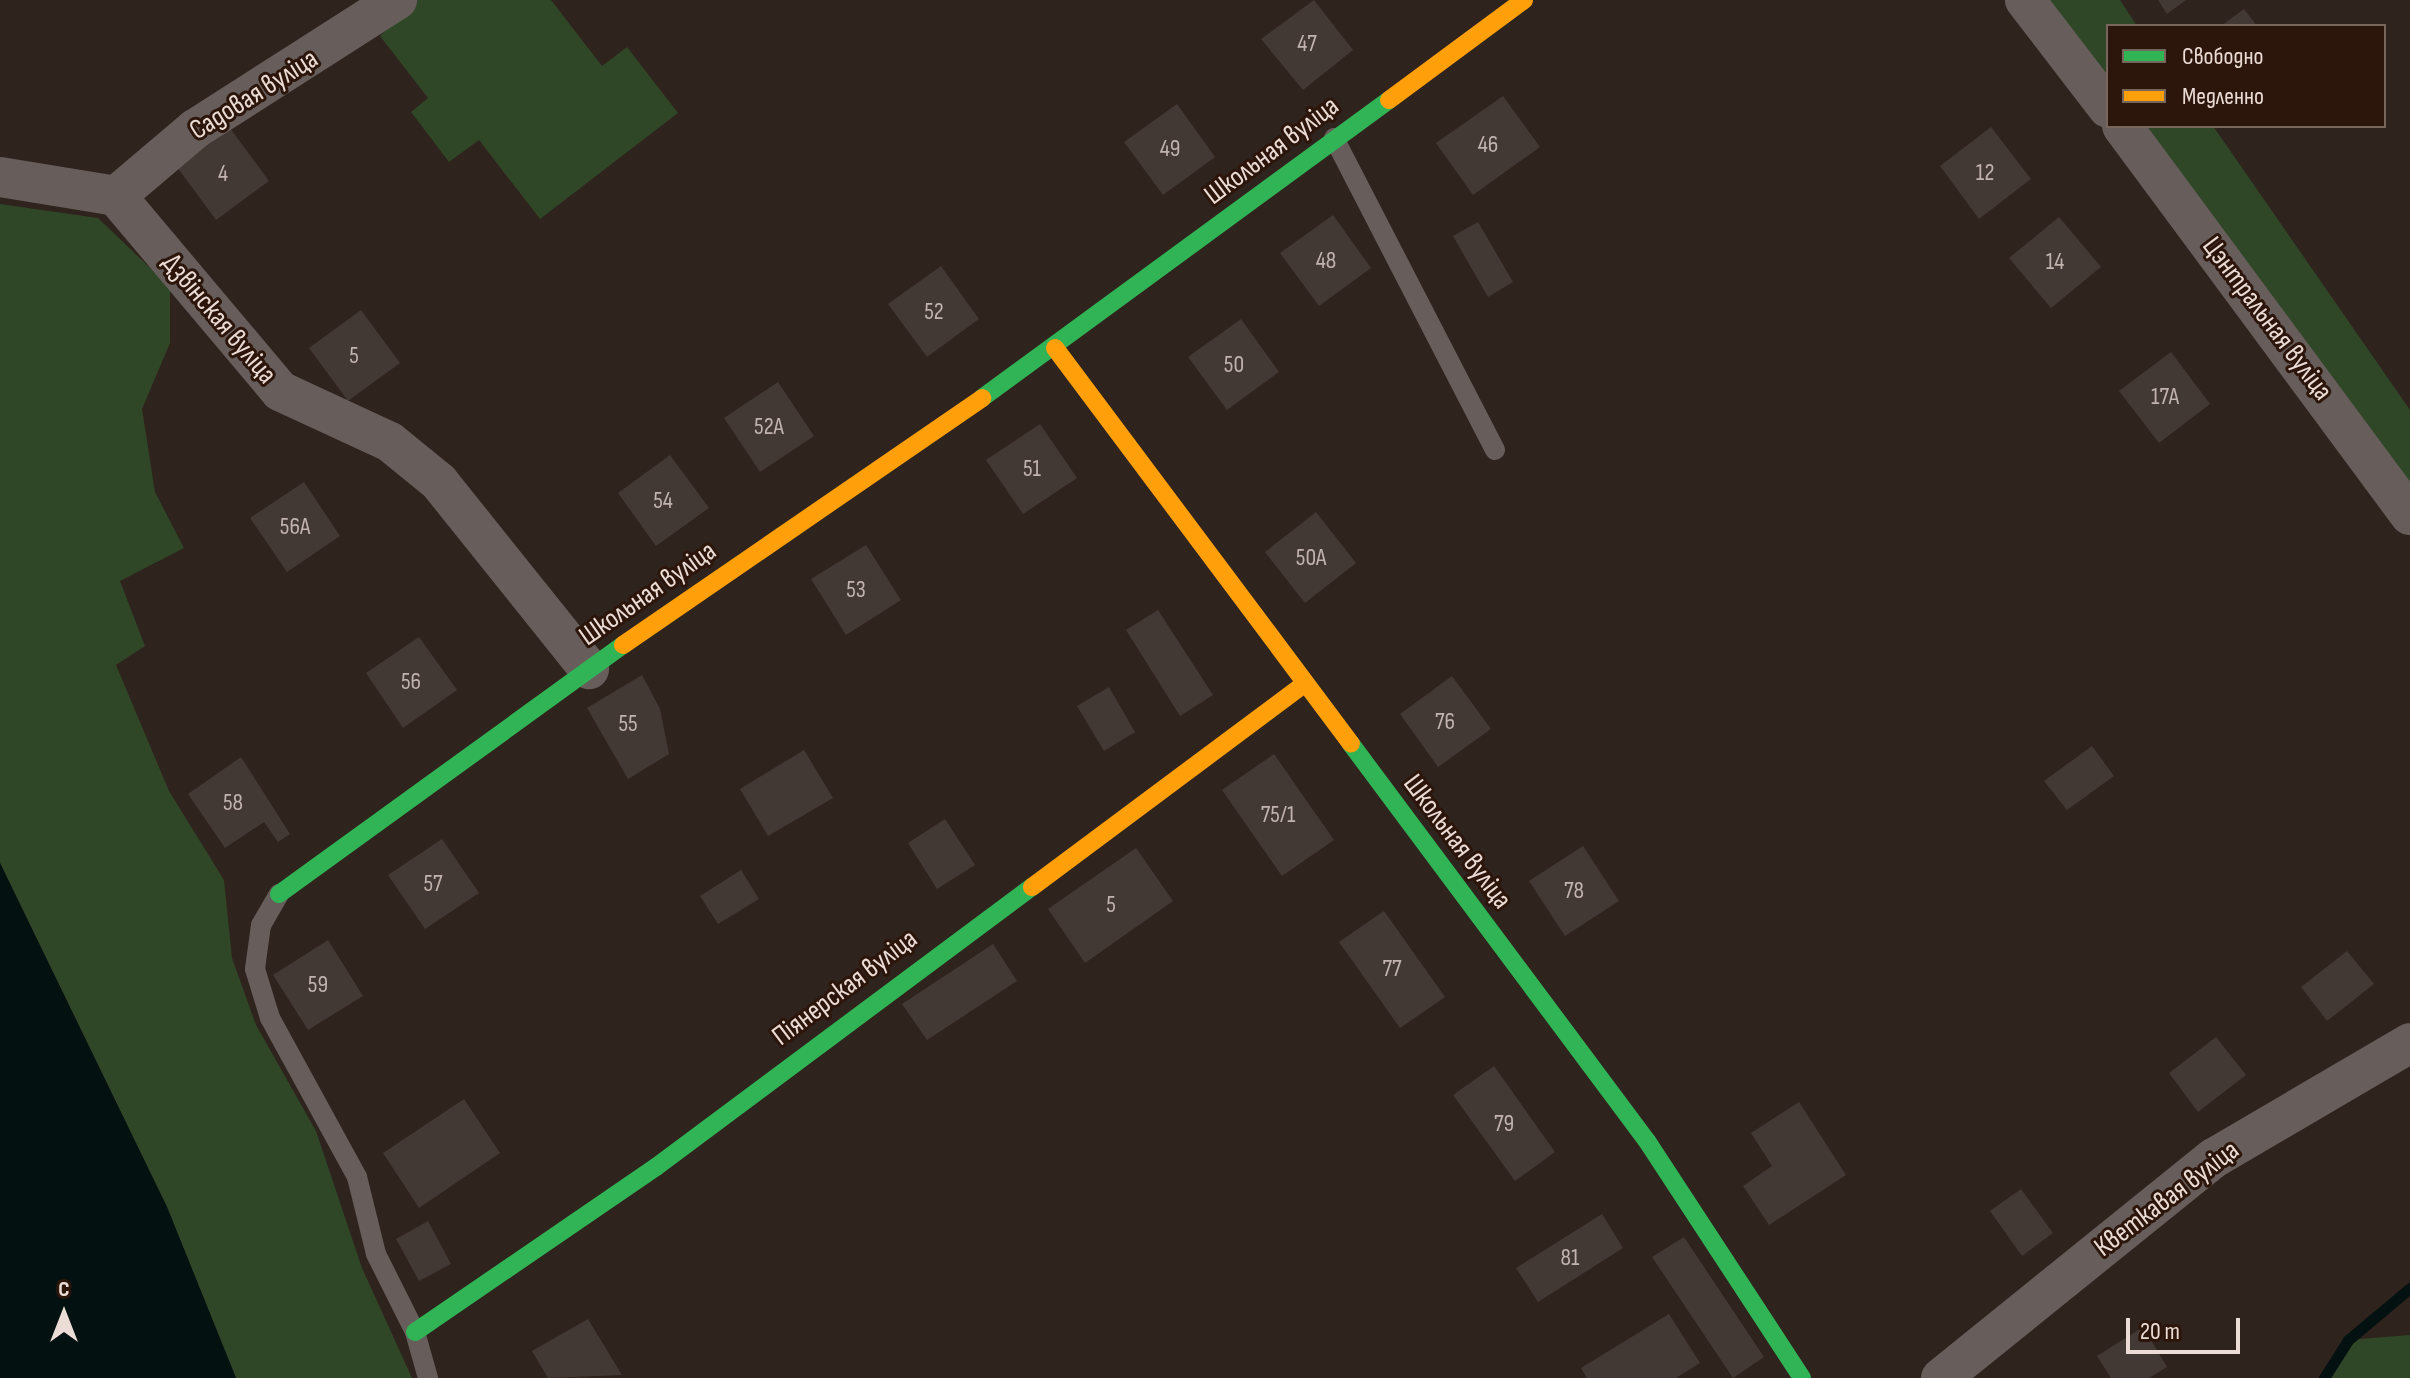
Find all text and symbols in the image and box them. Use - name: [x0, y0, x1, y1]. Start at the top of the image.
- legend: [2106, 24, 2386, 128]
- house number: 47: [1297, 30, 1317, 58]
- street label: Садовая вуліца: [184, 42, 324, 148]
- text: Свободно: [2182, 42, 2263, 71]
- text: Медленно: [2182, 82, 2264, 111]
- street label: Школьная вуліца: [1198, 90, 1346, 212]
- house number: 46: [1478, 131, 1498, 159]
- house number: 49: [1160, 135, 1180, 163]
- house number: 12: [1976, 159, 1994, 187]
- house number: 4: [218, 160, 228, 188]
- street label: Цэнтральная вуліца: [2195, 231, 2339, 407]
- street label: Дзвінская вуліца: [155, 247, 283, 391]
- house number: 48: [1316, 247, 1336, 275]
- house number: 14: [2046, 248, 2064, 276]
- house number: 52: [924, 298, 944, 326]
- house number: 5: [349, 342, 359, 370]
- house number: 50: [1224, 351, 1244, 379]
- house number: 17А: [2151, 383, 2179, 411]
- house number: 52А: [754, 413, 784, 441]
- house number: 51: [1023, 455, 1041, 483]
- house number: 54: [653, 487, 673, 515]
- house number: 56А: [280, 513, 310, 541]
- street label: Школьная вуліца: [573, 534, 723, 654]
- house number: 50А: [1296, 544, 1326, 572]
- house number: 53: [846, 576, 866, 604]
- house number: 56: [401, 668, 421, 696]
- house number: 76: [1435, 708, 1455, 736]
- house number: 55: [618, 710, 638, 738]
- street label: Школьная вуліца: [1396, 768, 1518, 916]
- house number: 58: [223, 789, 243, 817]
- house number: 75/1: [1261, 801, 1295, 829]
- house number: 57: [423, 870, 443, 898]
- house number: 78: [1564, 877, 1584, 905]
- house number: 5: [1106, 891, 1116, 919]
- street label: Піянерская вуліца: [766, 923, 924, 1053]
- house number: 77: [1382, 955, 1402, 983]
- house number: 59: [308, 971, 328, 999]
- house number: 79: [1494, 1110, 1514, 1138]
- street label: Кветкавая вуліца: [2088, 1134, 2246, 1264]
- house number: 81: [1561, 1244, 1579, 1272]
- north arrow: [24, 1274, 104, 1354]
- text: С: [58, 1276, 70, 1303]
- scale bar: [2130, 1302, 2244, 1352]
- text: 20 m: [2140, 1317, 2180, 1346]

